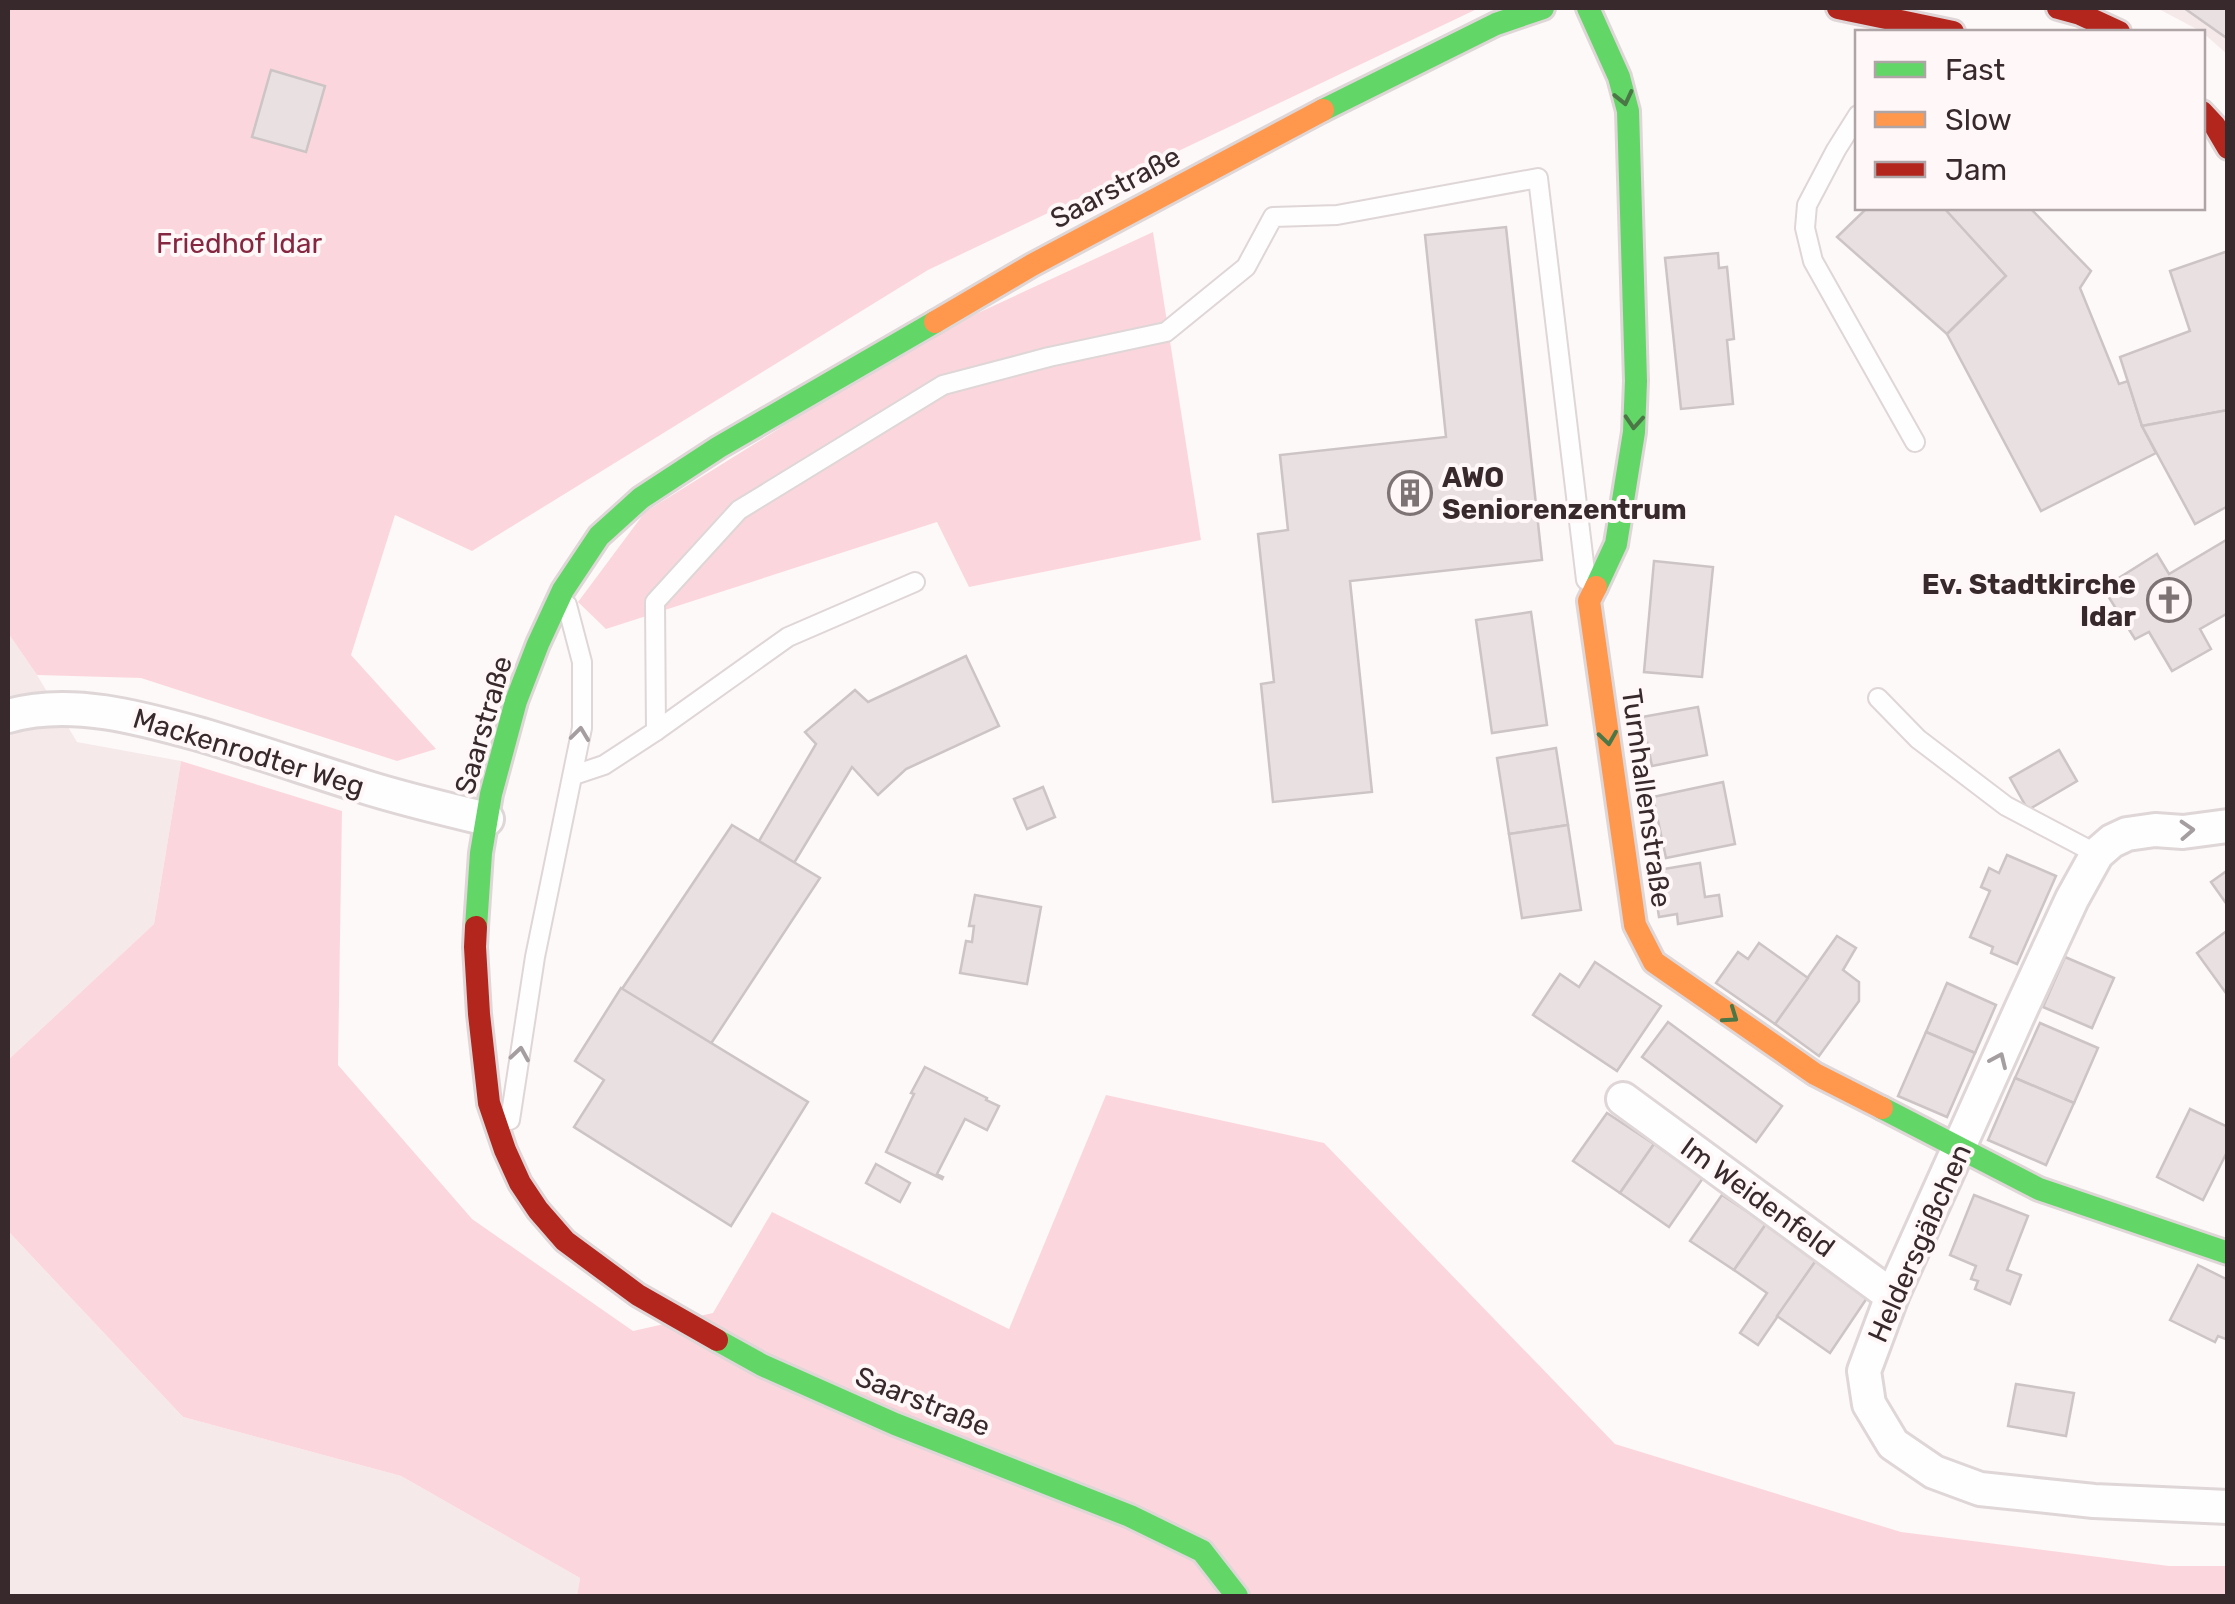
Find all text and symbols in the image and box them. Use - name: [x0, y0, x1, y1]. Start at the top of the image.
- legend: [1855, 30, 2205, 210]
- text: Fast: [1945, 52, 2005, 88]
- one-way arrow: [1612, 89, 1633, 106]
- text: Slow: [1945, 102, 2012, 138]
- street label: Saarstraße: [1045, 139, 1186, 235]
- text: Jam: [1945, 152, 2007, 188]
- park label: Friedhof Idar: [156, 227, 322, 260]
- one-way arrow: [1624, 414, 1645, 430]
- place label: AWO Seniorenzentrum: [1442, 461, 1687, 526]
- building icon: AWO Seniorenzentrum: [1387, 470, 1433, 516]
- place label: Ev. Stadtkirche Idar: [1922, 568, 2136, 633]
- church icon: Ev. Stadtkirche Idar: [2146, 577, 2192, 623]
- street label: Saarstraße: [448, 652, 519, 798]
- street label: Turnhallenstraße: [1615, 687, 1678, 910]
- street label: Mackenrodter Weg: [129, 702, 368, 803]
- one-way arrow: [569, 726, 590, 742]
- one-way arrow: [1597, 730, 1618, 746]
- one-way arrow: [2179, 820, 2195, 841]
- one-way arrow: [1720, 1004, 1739, 1022]
- one-way arrow: [509, 1045, 530, 1062]
- one-way arrow: [1987, 1052, 2007, 1070]
- street label: Im Weidenfeld: [1674, 1131, 1841, 1264]
- street label: Heldersgäßchen: [1861, 1139, 1978, 1347]
- street label: Saarstraße: [851, 1360, 995, 1443]

